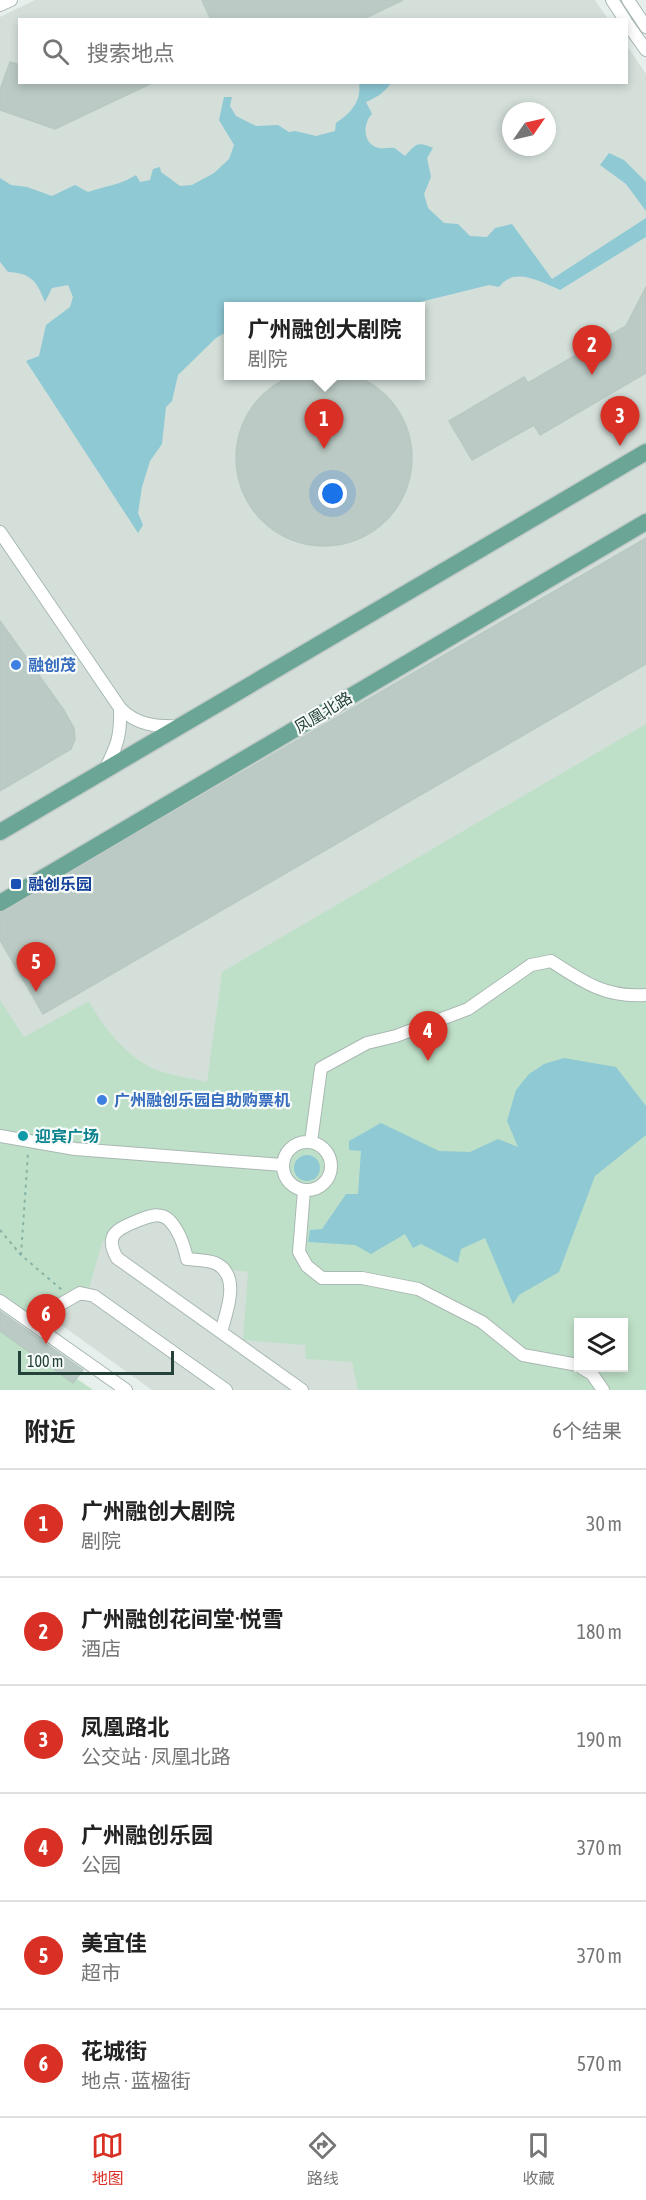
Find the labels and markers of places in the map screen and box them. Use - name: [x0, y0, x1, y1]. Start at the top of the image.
- pin: 2: [572, 326, 612, 375]
- pin: 3: [600, 396, 640, 446]
- pin: 1: [304, 400, 344, 449]
- place label: 融创茂: [28, 656, 76, 674]
- marker: 融创茂: [9, 658, 23, 672]
- place label: 融创乐园: [28, 875, 92, 893]
- marker: 融创乐园: [9, 877, 23, 891]
- pin: 5: [16, 942, 56, 992]
- pin: 4: [408, 1012, 448, 1061]
- place label: 广州融创乐园自助购票机: [114, 1091, 290, 1109]
- marker: 广州融创乐园自助购票机: [95, 1093, 109, 1107]
- place label: 迎宾广场: [35, 1127, 99, 1145]
- marker: 迎宾广场: [16, 1129, 30, 1143]
- pin: 6: [26, 1294, 66, 1344]

